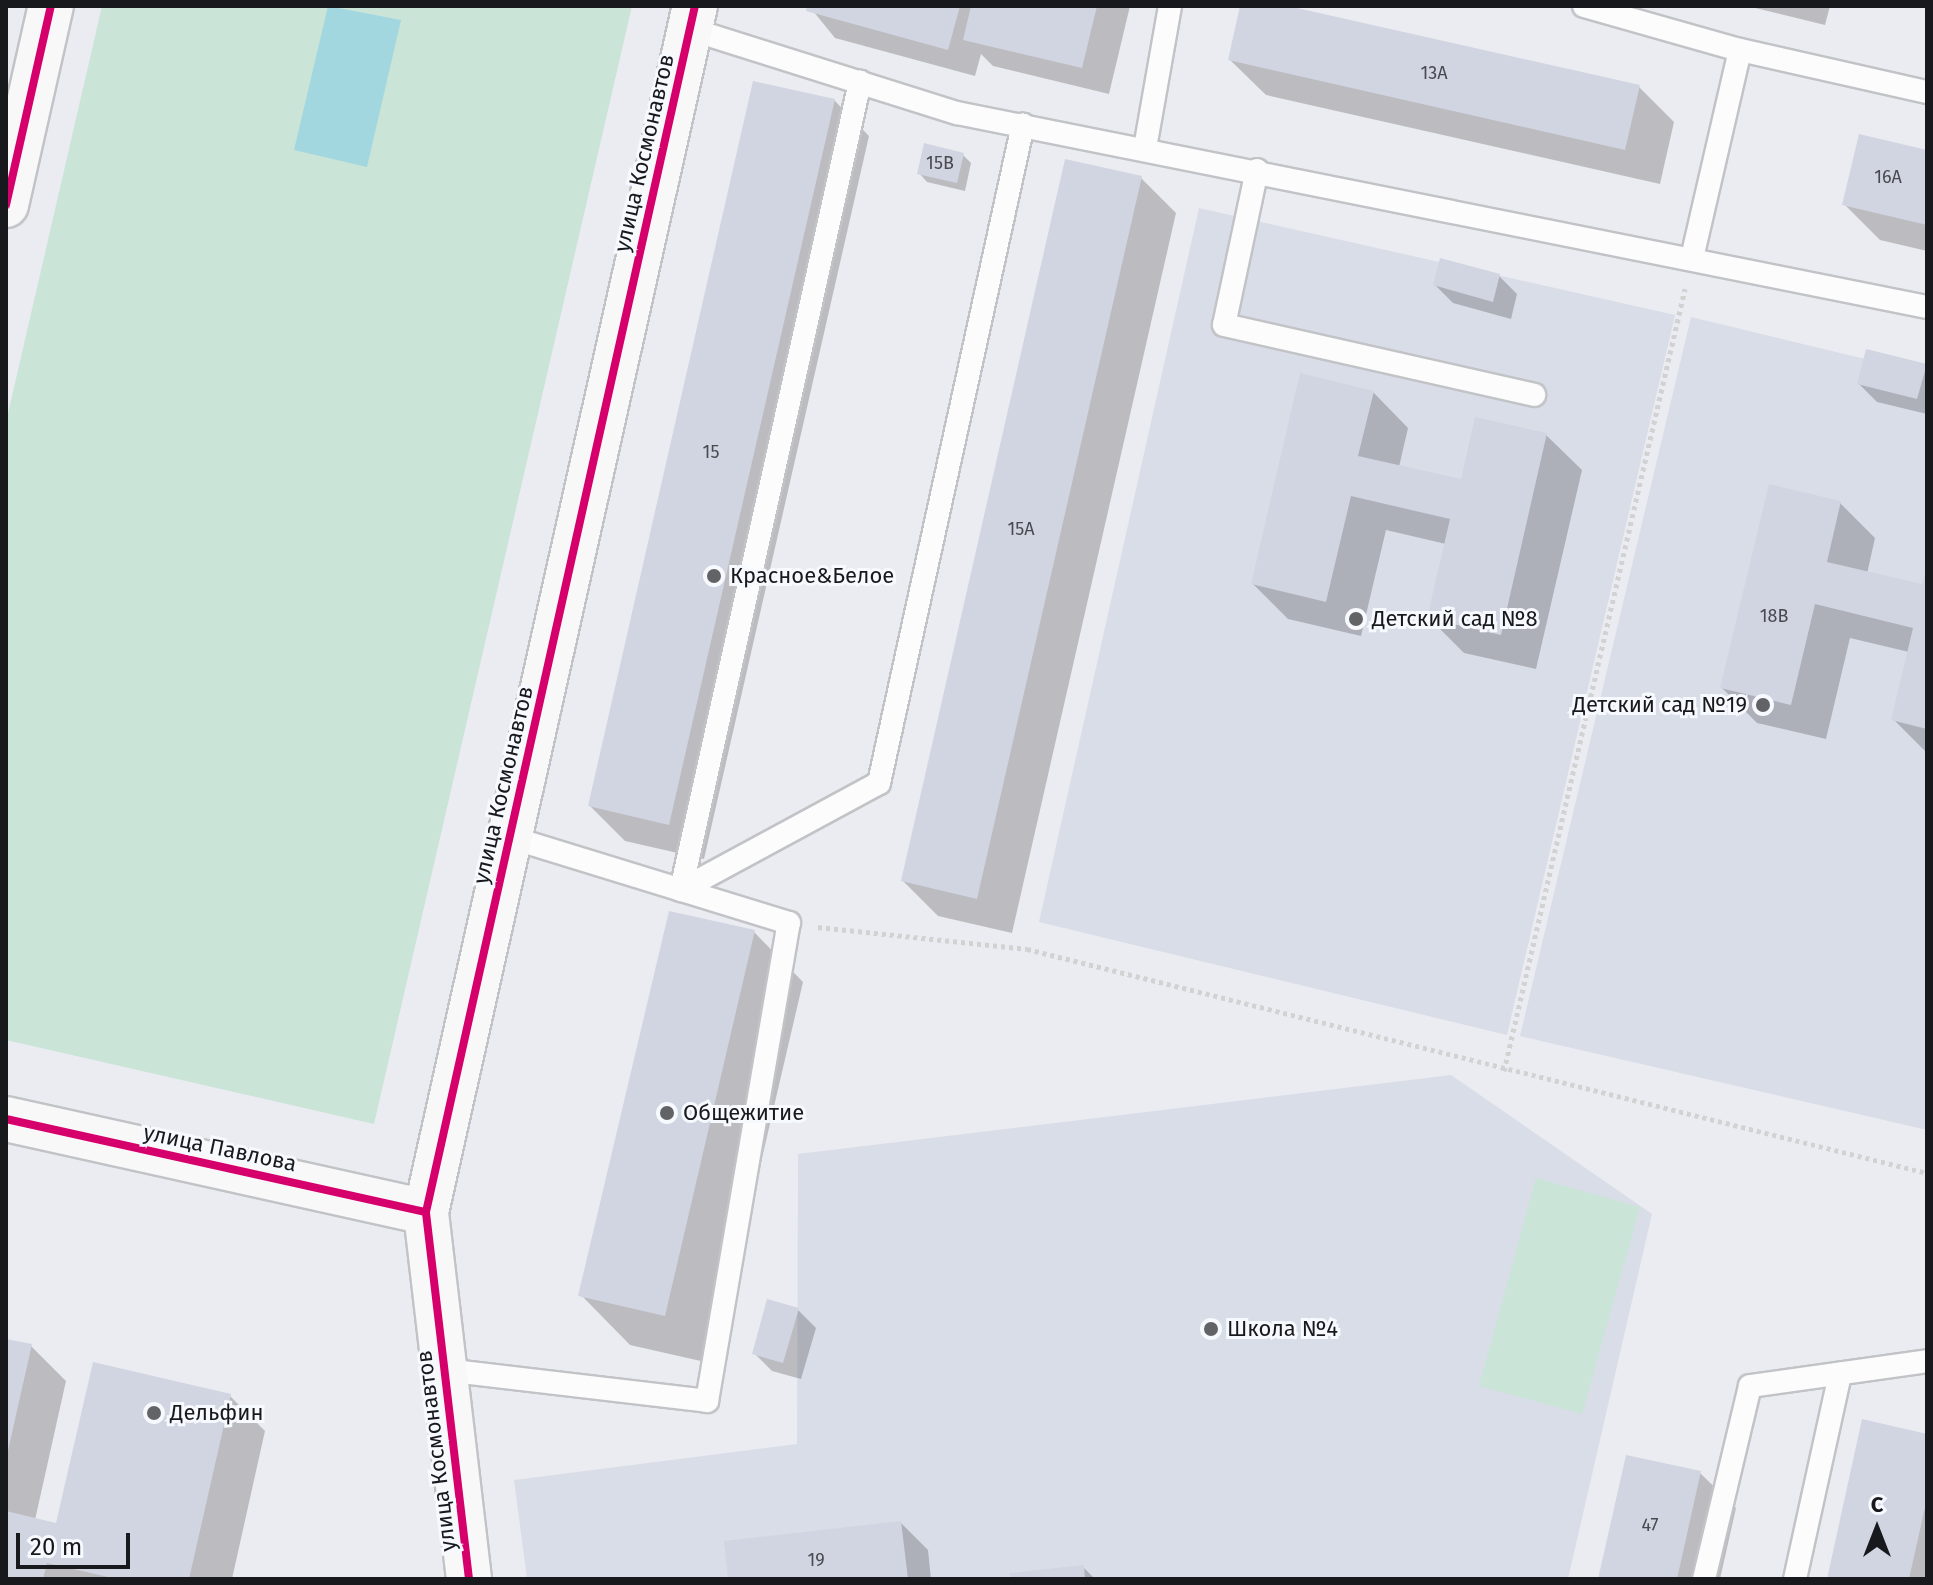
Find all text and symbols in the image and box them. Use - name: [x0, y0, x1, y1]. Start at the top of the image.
- street label: улица Космонавтов: [608, 51, 680, 255]
- house number: 13А: [1420, 62, 1448, 84]
- house number: 15В: [926, 152, 954, 174]
- house number: 16А: [1874, 166, 1902, 188]
- house number: 15: [703, 441, 719, 463]
- house number: 15А: [1007, 518, 1035, 540]
- place label: Красное&Белое: [730, 563, 894, 589]
- marker: Красное&Белое: [705, 567, 723, 585]
- house number: 18В: [1760, 605, 1788, 627]
- place label: Детский сад №8: [1372, 606, 1538, 632]
- marker: Детский сад №8: [1347, 610, 1365, 628]
- street label: улица Космонавтов: [467, 683, 539, 887]
- place label: Детский сад №19: [1572, 692, 1747, 718]
- marker: Детский сад №19: [1754, 696, 1772, 714]
- place label: Общежитие: [683, 1100, 804, 1126]
- marker: Общежитие: [658, 1104, 676, 1122]
- street label: улица Павлова: [141, 1119, 299, 1177]
- place label: Школа №4: [1227, 1316, 1338, 1342]
- marker: Школа №4: [1202, 1320, 1220, 1338]
- street label: улица Космонавтов: [411, 1349, 461, 1553]
- place label: Дельфин: [170, 1400, 263, 1426]
- marker: Дельфин: [145, 1404, 163, 1422]
- north arrow: [1837, 1489, 1917, 1569]
- text: С: [1871, 1491, 1883, 1518]
- house number: 47: [1641, 1514, 1659, 1536]
- scale bar: [20, 1517, 134, 1567]
- text: 20 m: [30, 1533, 82, 1561]
- house number: 19: [807, 1549, 825, 1571]

